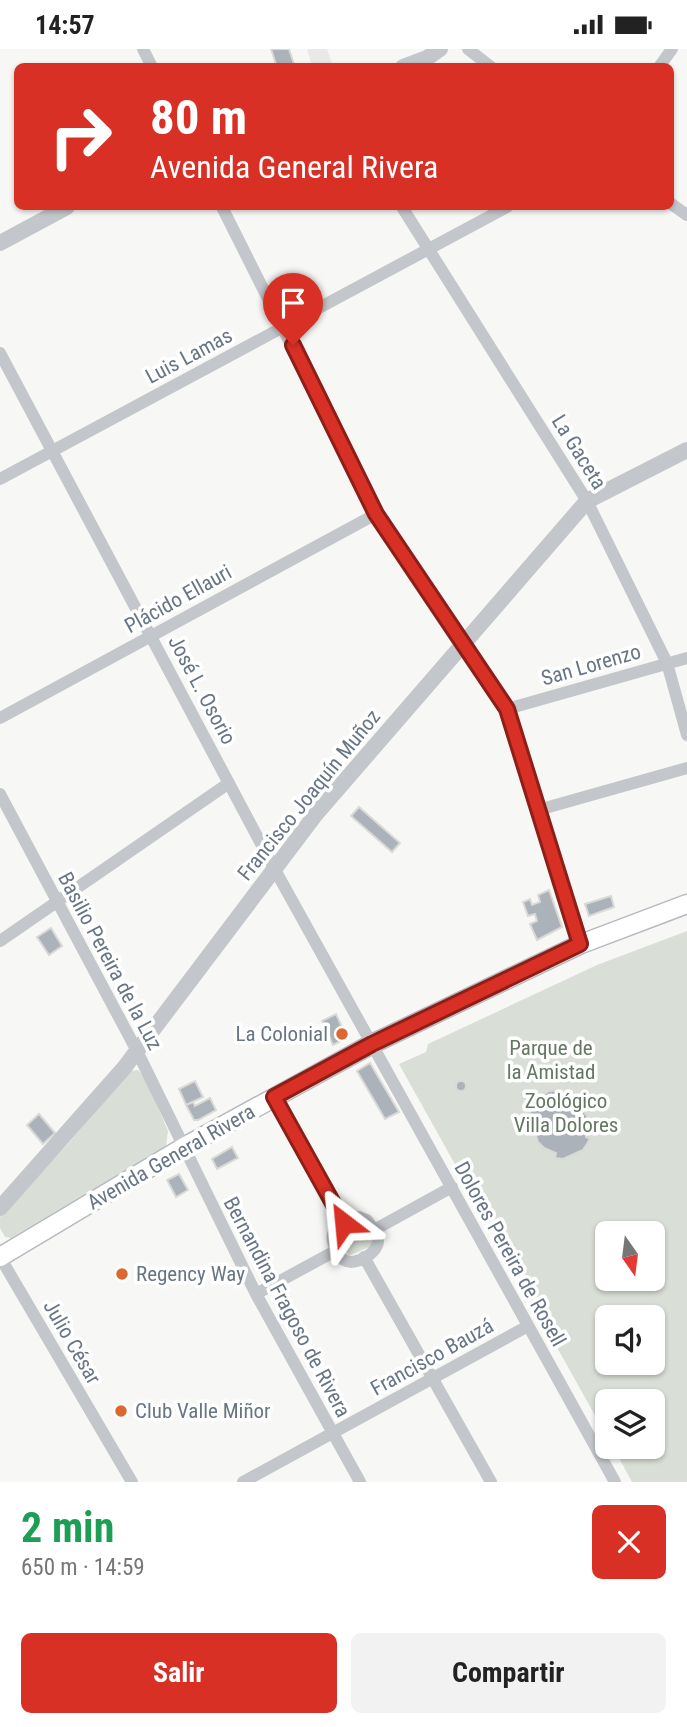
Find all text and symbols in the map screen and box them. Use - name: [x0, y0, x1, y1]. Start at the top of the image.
- text: 14:57: [35, 10, 95, 40]
- text: 80 m: [150, 89, 247, 146]
- icon: right: [35, 91, 126, 182]
- text: Avenida General Rivera: [150, 148, 438, 186]
- pin: [263, 273, 323, 345]
- icon: arrive: [274, 284, 312, 322]
- street label: Luis Lamas: [142, 323, 236, 389]
- street label: La Gaceta: [547, 410, 611, 494]
- street label: Plácido Ellauri: [120, 560, 236, 638]
- street label: José L. Osorio: [163, 631, 241, 749]
- street label: San Lorenzo: [539, 639, 643, 691]
- street label: Francisco Joaquín Muñoz: [233, 705, 385, 885]
- street label: Basilio Pereira de la Luz: [53, 868, 167, 1054]
- place label: La Colonial: [235, 1022, 328, 1046]
- marker: La Colonial: [334, 1026, 350, 1042]
- park label: Parque de la Amistad: [507, 1036, 595, 1084]
- park label: Zoológico Villa Dolores: [514, 1089, 618, 1137]
- street label: Avenida General Rivera: [83, 1099, 259, 1215]
- street label: Dolores Pereira de Rosell: [449, 1158, 571, 1350]
- position arrow: [307, 1186, 381, 1260]
- street label: Bernandina Fragoso de Rivera: [219, 1193, 355, 1421]
- north arrow: [595, 1221, 665, 1291]
- map controls: [595, 1221, 665, 1459]
- place label: Regency Way: [136, 1262, 245, 1286]
- marker: Regency Way: [114, 1266, 130, 1282]
- street label: Julio César: [38, 1296, 106, 1388]
- button: sound: [595, 1305, 665, 1375]
- street label: Francisco Bauzá: [367, 1313, 497, 1401]
- button: layers: [595, 1389, 665, 1459]
- place label: Club Valle Miñor: [135, 1399, 271, 1423]
- marker: Club Valle Miñor: [113, 1403, 129, 1419]
- text: 2 min: [21, 1503, 114, 1552]
- button: close: [592, 1505, 666, 1579]
- text: 650 m · 14:59: [21, 1554, 145, 1581]
- button: Salir: [21, 1633, 337, 1713]
- button: Compartir: [351, 1633, 666, 1713]

